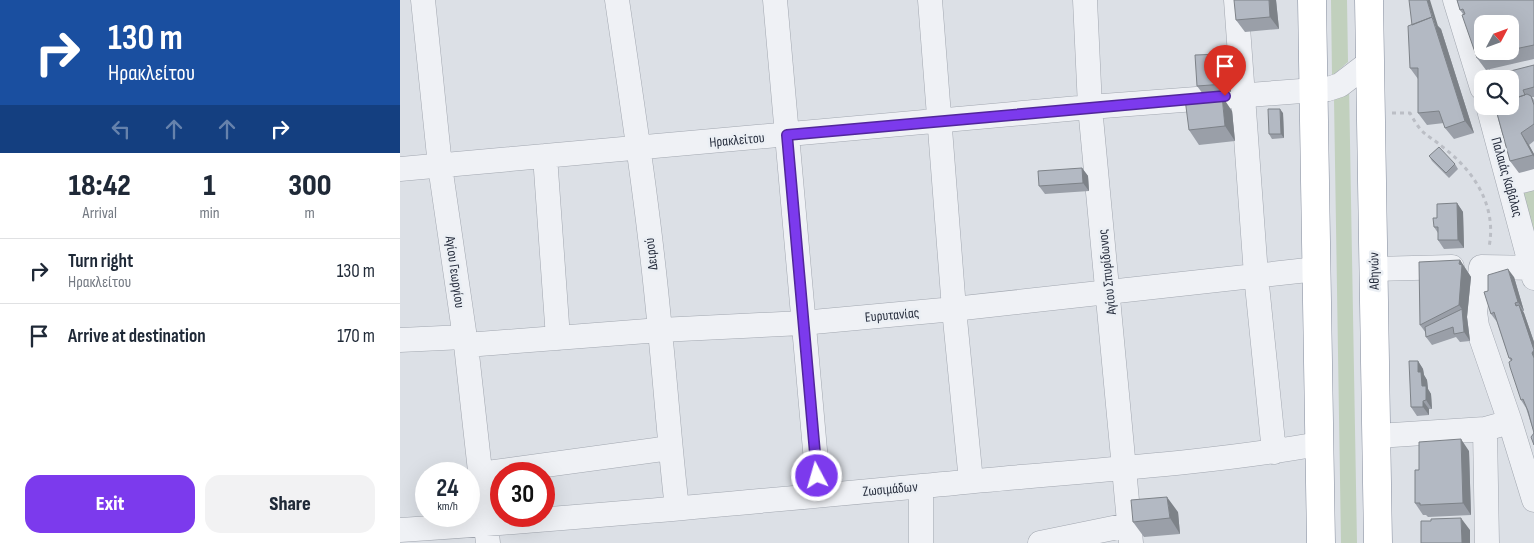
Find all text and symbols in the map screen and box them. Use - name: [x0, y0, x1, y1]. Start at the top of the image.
- north arrow: [1474, 15, 1519, 60]
- map controls: [1474, 15, 1519, 115]
- text: 130 m: [108, 17, 183, 60]
- icon: right: [25, 20, 90, 85]
- pin: [1204, 45, 1246, 96]
- icon: arrive: [1211, 52, 1239, 80]
- text: Ηρακλείτου: [108, 60, 195, 87]
- button: search: [1474, 70, 1519, 115]
- icon: left: [107, 115, 135, 143]
- icon: ahead: [160, 115, 188, 143]
- icon: ahead: [213, 115, 241, 143]
- icon: right: [266, 115, 294, 143]
- street label: Ηρακλείτου: [709, 129, 765, 151]
- street label: Παλαιάς Καβάλας: [1487, 135, 1527, 219]
- text: 18:42: [69, 168, 131, 204]
- text: 1: [203, 168, 216, 204]
- text: 300: [288, 168, 331, 204]
- text: Arrival: [83, 204, 117, 223]
- text: min: [199, 204, 220, 223]
- text: m: [305, 204, 315, 223]
- street label: Αγίου Σπυρίδωνος: [1094, 228, 1120, 317]
- street label: Αγίου Γεωργίου: [441, 234, 468, 309]
- street label: Δειρού: [641, 237, 661, 271]
- text: Turn right: [68, 250, 133, 273]
- street label: Αθηνών: [1365, 252, 1383, 291]
- icon: right: [25, 257, 53, 285]
- text: 130 m: [337, 260, 375, 283]
- text: Ηρακλείτου: [68, 273, 131, 292]
- street label: Ευρυτανίας: [864, 304, 920, 326]
- icon: arrive: [25, 322, 53, 350]
- text: Arrive at destination: [68, 325, 206, 348]
- text: 170 m: [337, 325, 375, 348]
- position arrow: [790, 449, 842, 501]
- speed limit sign: 30: [490, 462, 555, 527]
- text: 24: [436, 473, 459, 504]
- button: Exit: [25, 475, 195, 533]
- button: Share: [205, 475, 375, 533]
- street label: Ζωσιμάδων: [862, 478, 919, 500]
- text: km/h: [437, 499, 458, 514]

